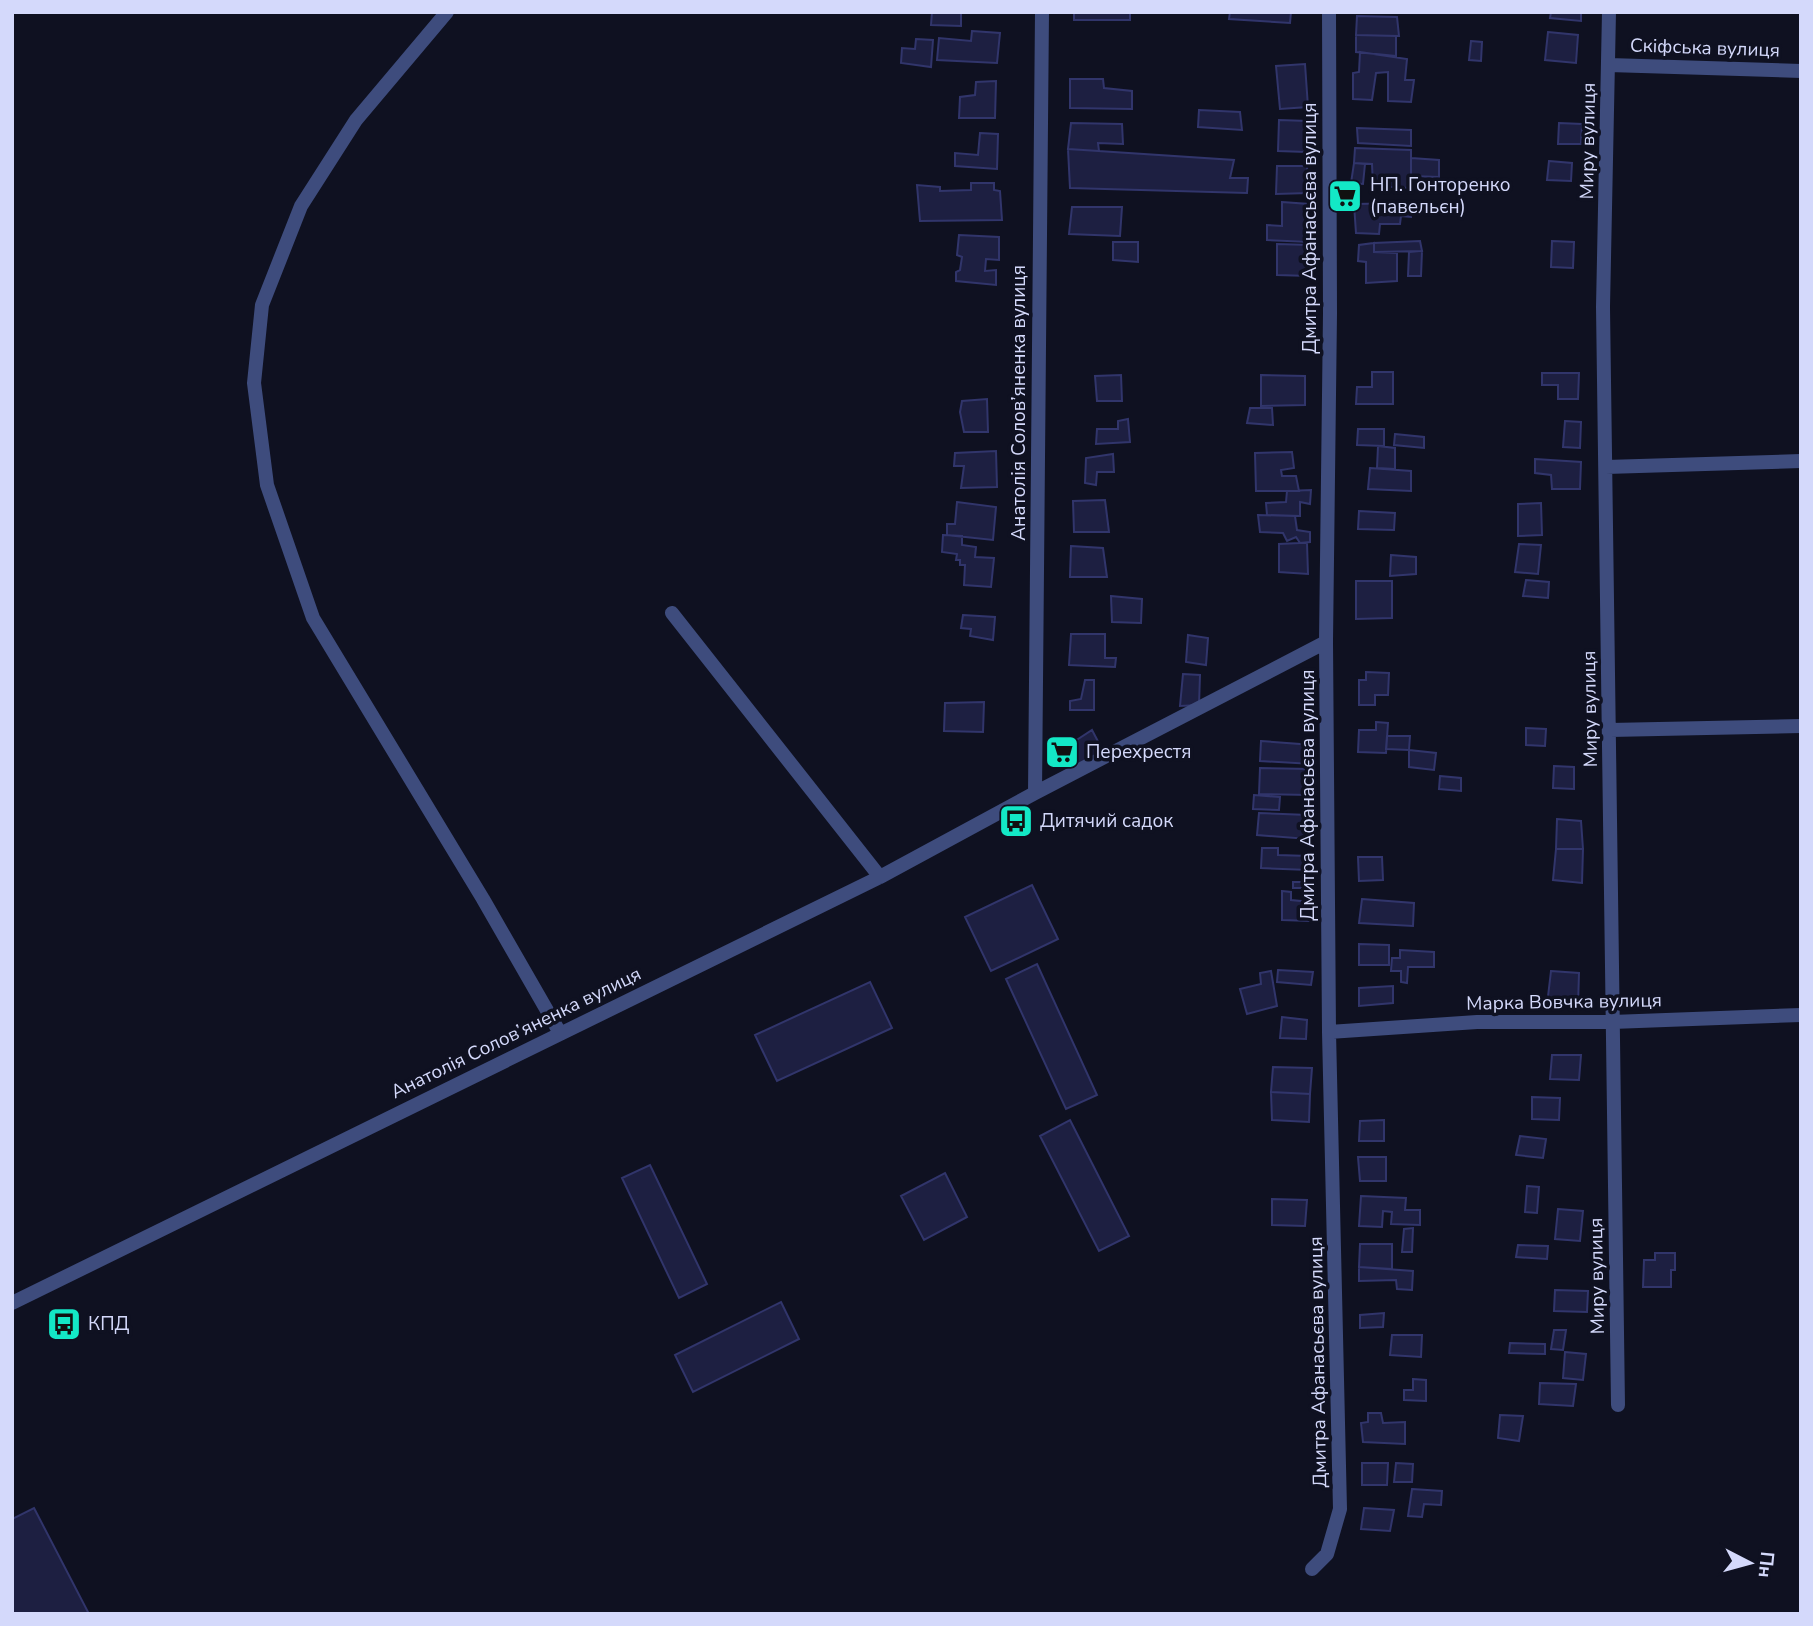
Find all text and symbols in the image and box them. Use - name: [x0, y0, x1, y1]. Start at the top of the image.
- street label: Скіфська вулиця: [1629, 32, 1781, 64]
- street label: Миру вулиця: [1574, 82, 1602, 200]
- street label: Дмитра Афанасьєва вулиця: [1297, 102, 1323, 354]
- place label: НП. Гонторенко (павельєн): [1370, 172, 1511, 220]
- supermarket icon: НП. Гонторенко (павельєн): [1326, 177, 1364, 215]
- street label: Анатолія Солов’яненка вулиця: [1006, 265, 1032, 541]
- street label: Миру вулиця: [1576, 650, 1604, 768]
- street label: Дмитра Афанасьєва вулиця: [1295, 669, 1321, 921]
- supermarket icon: Перехрестя: [1043, 733, 1081, 771]
- place label: Перехрестя: [1086, 739, 1191, 765]
- bus stop icon: Дитячий садок: [997, 802, 1035, 840]
- place label: Дитячий садок: [1040, 808, 1173, 834]
- street label: Анатолія Солов’яненка вулиця: [386, 961, 646, 1105]
- street label: Марка Вовчка вулиця: [1466, 987, 1662, 1017]
- street label: Миру вулиця: [1583, 1217, 1611, 1335]
- street label: Дмитра Афанасьєва вулиця: [1303, 1236, 1333, 1488]
- bus stop icon: КПД: [45, 1305, 83, 1343]
- place label: КПД: [88, 1311, 130, 1337]
- north arrow: [1715, 1528, 1785, 1598]
- text: Пн: [1752, 1550, 1780, 1579]

